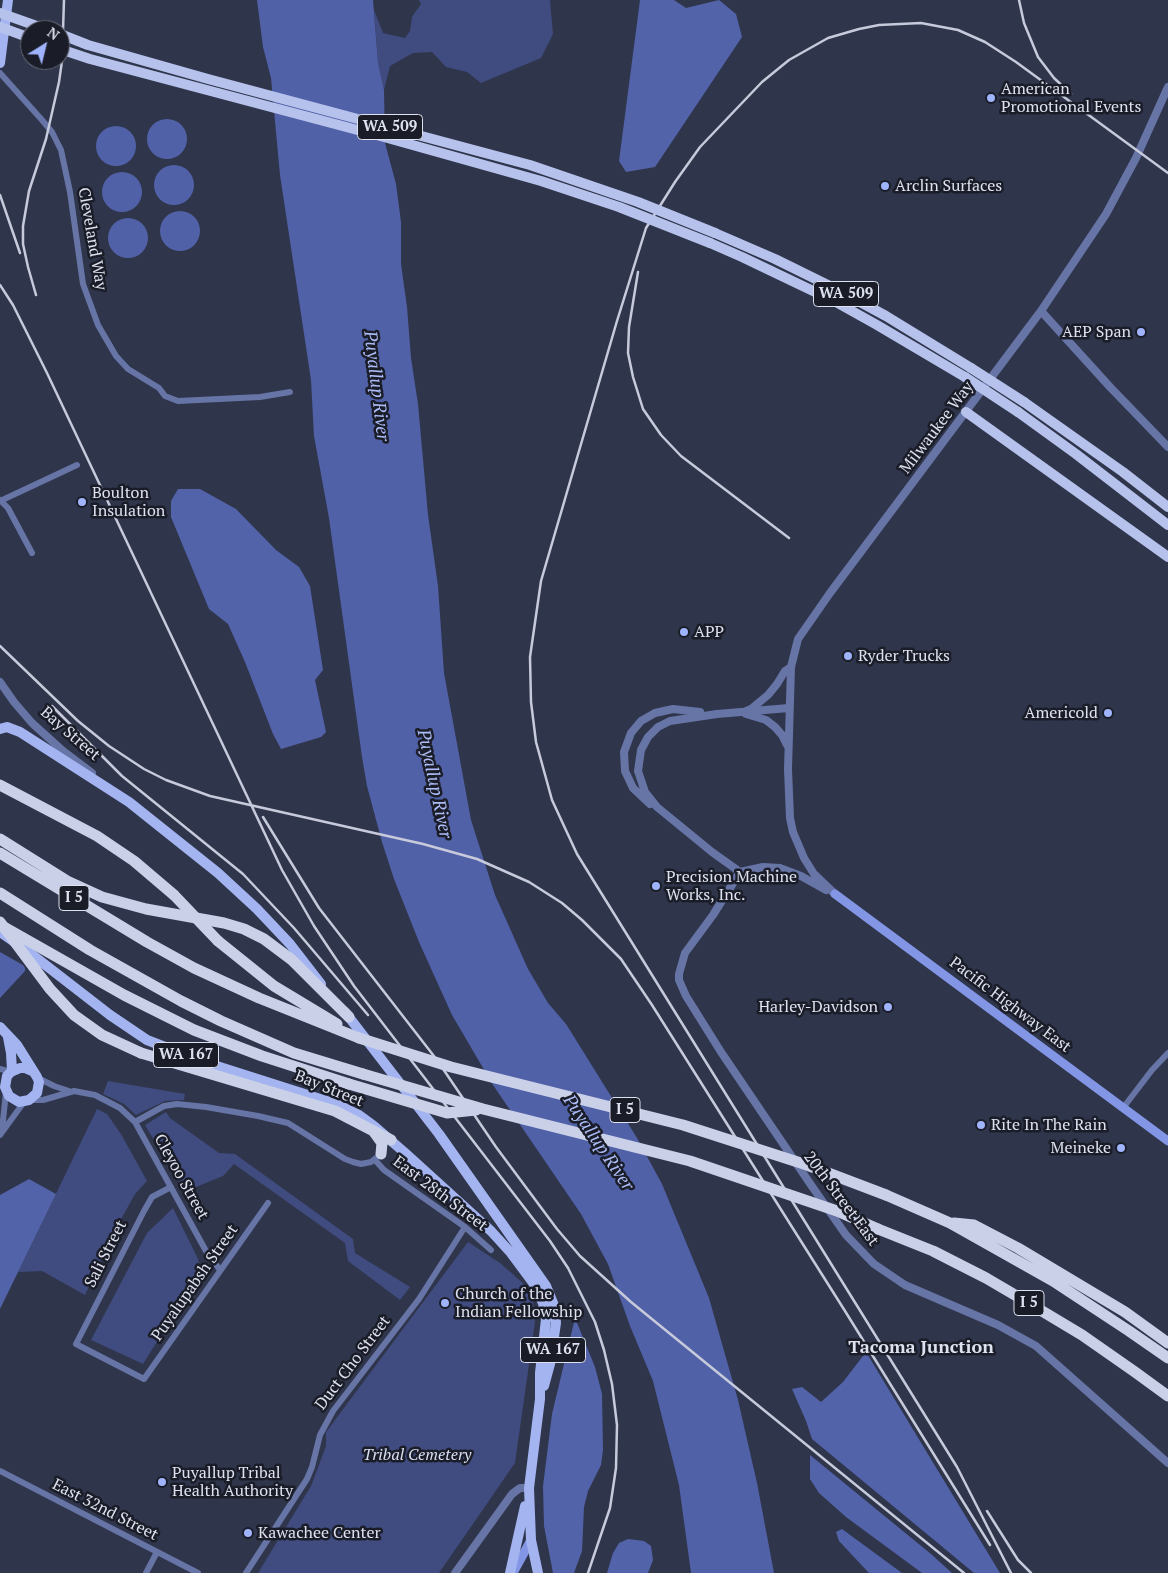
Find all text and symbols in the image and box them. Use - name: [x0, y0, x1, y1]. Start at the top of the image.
- north arrow: [20, 20, 70, 70]
- text: N: [44, 22, 63, 44]
- place label: American Promotional Events: [1001, 79, 1141, 117]
- marker: American Promotional Events: [985, 92, 997, 104]
- road number: WA 509: [358, 114, 422, 140]
- place label: Arclin Surfaces: [895, 176, 1002, 196]
- marker: Arclin Surfaces: [879, 180, 891, 192]
- street label: Cleveland Way: [74, 186, 110, 292]
- road number: WA 509: [814, 282, 878, 306]
- place label: AEP Span: [1062, 322, 1131, 342]
- marker: AEP Span: [1135, 326, 1147, 338]
- water label: Puyallup River: [359, 330, 393, 442]
- street label: Milwaukee Way: [896, 378, 978, 478]
- place label: Boulton Insulation: [92, 483, 165, 521]
- marker: Boulton Insulation: [76, 496, 88, 508]
- place label: APP: [694, 622, 724, 642]
- marker: APP: [678, 626, 690, 638]
- place label: Ryder Trucks: [858, 646, 950, 666]
- marker: Ryder Trucks: [842, 650, 854, 662]
- street label: Bay Street: [36, 703, 104, 765]
- place label: Americold: [1025, 703, 1098, 723]
- marker: Americold: [1102, 707, 1114, 719]
- water label: Puyallup River: [412, 727, 456, 841]
- place label: Precision Machine Works, Inc.: [666, 867, 797, 905]
- marker: Precision Machine Works, Inc.: [650, 880, 662, 892]
- road number: I 5: [59, 886, 89, 910]
- street label: Pacific Highway East: [946, 953, 1074, 1057]
- place label: Harley-Davidson: [758, 997, 878, 1017]
- marker: Harley-Davidson: [882, 1001, 894, 1013]
- road number: WA 167: [154, 1042, 218, 1068]
- street label: Bay Street: [292, 1067, 366, 1111]
- water label: Puyallup River: [558, 1091, 638, 1195]
- road number: I 5: [610, 1098, 640, 1122]
- place label: Rite In The Rain: [991, 1115, 1107, 1135]
- marker: Rite In The Rain: [975, 1119, 987, 1131]
- street label: Cleyoo Street: [150, 1131, 212, 1223]
- place label: Meineke: [1051, 1138, 1111, 1158]
- marker: Meineke: [1115, 1142, 1127, 1154]
- street label: 20th Street East: [799, 1148, 883, 1250]
- street label: East 28th Street: [389, 1152, 491, 1236]
- street label: Sali Street: [81, 1217, 131, 1291]
- street label: Puyalupabsh Street: [148, 1221, 242, 1345]
- place label: Church of the Indian Fellowship: [455, 1284, 582, 1322]
- road number: I 5: [1014, 1290, 1044, 1316]
- marker: Church of the Indian Fellowship: [439, 1297, 451, 1309]
- street label: Duct Cho Street: [311, 1312, 395, 1414]
- district label: Tacoma Junction: [848, 1337, 994, 1359]
- road number: WA 167: [520, 1338, 586, 1362]
- park label: Tribal Cemetery: [363, 1445, 471, 1465]
- place label: Puyallup Tribal Health Authority: [172, 1463, 293, 1501]
- street label: East 32nd Street: [49, 1475, 161, 1545]
- marker: Puyallup Tribal Health Authority: [156, 1476, 168, 1488]
- place label: Kawachee Center: [258, 1523, 381, 1543]
- marker: Kawachee Center: [242, 1527, 254, 1539]

